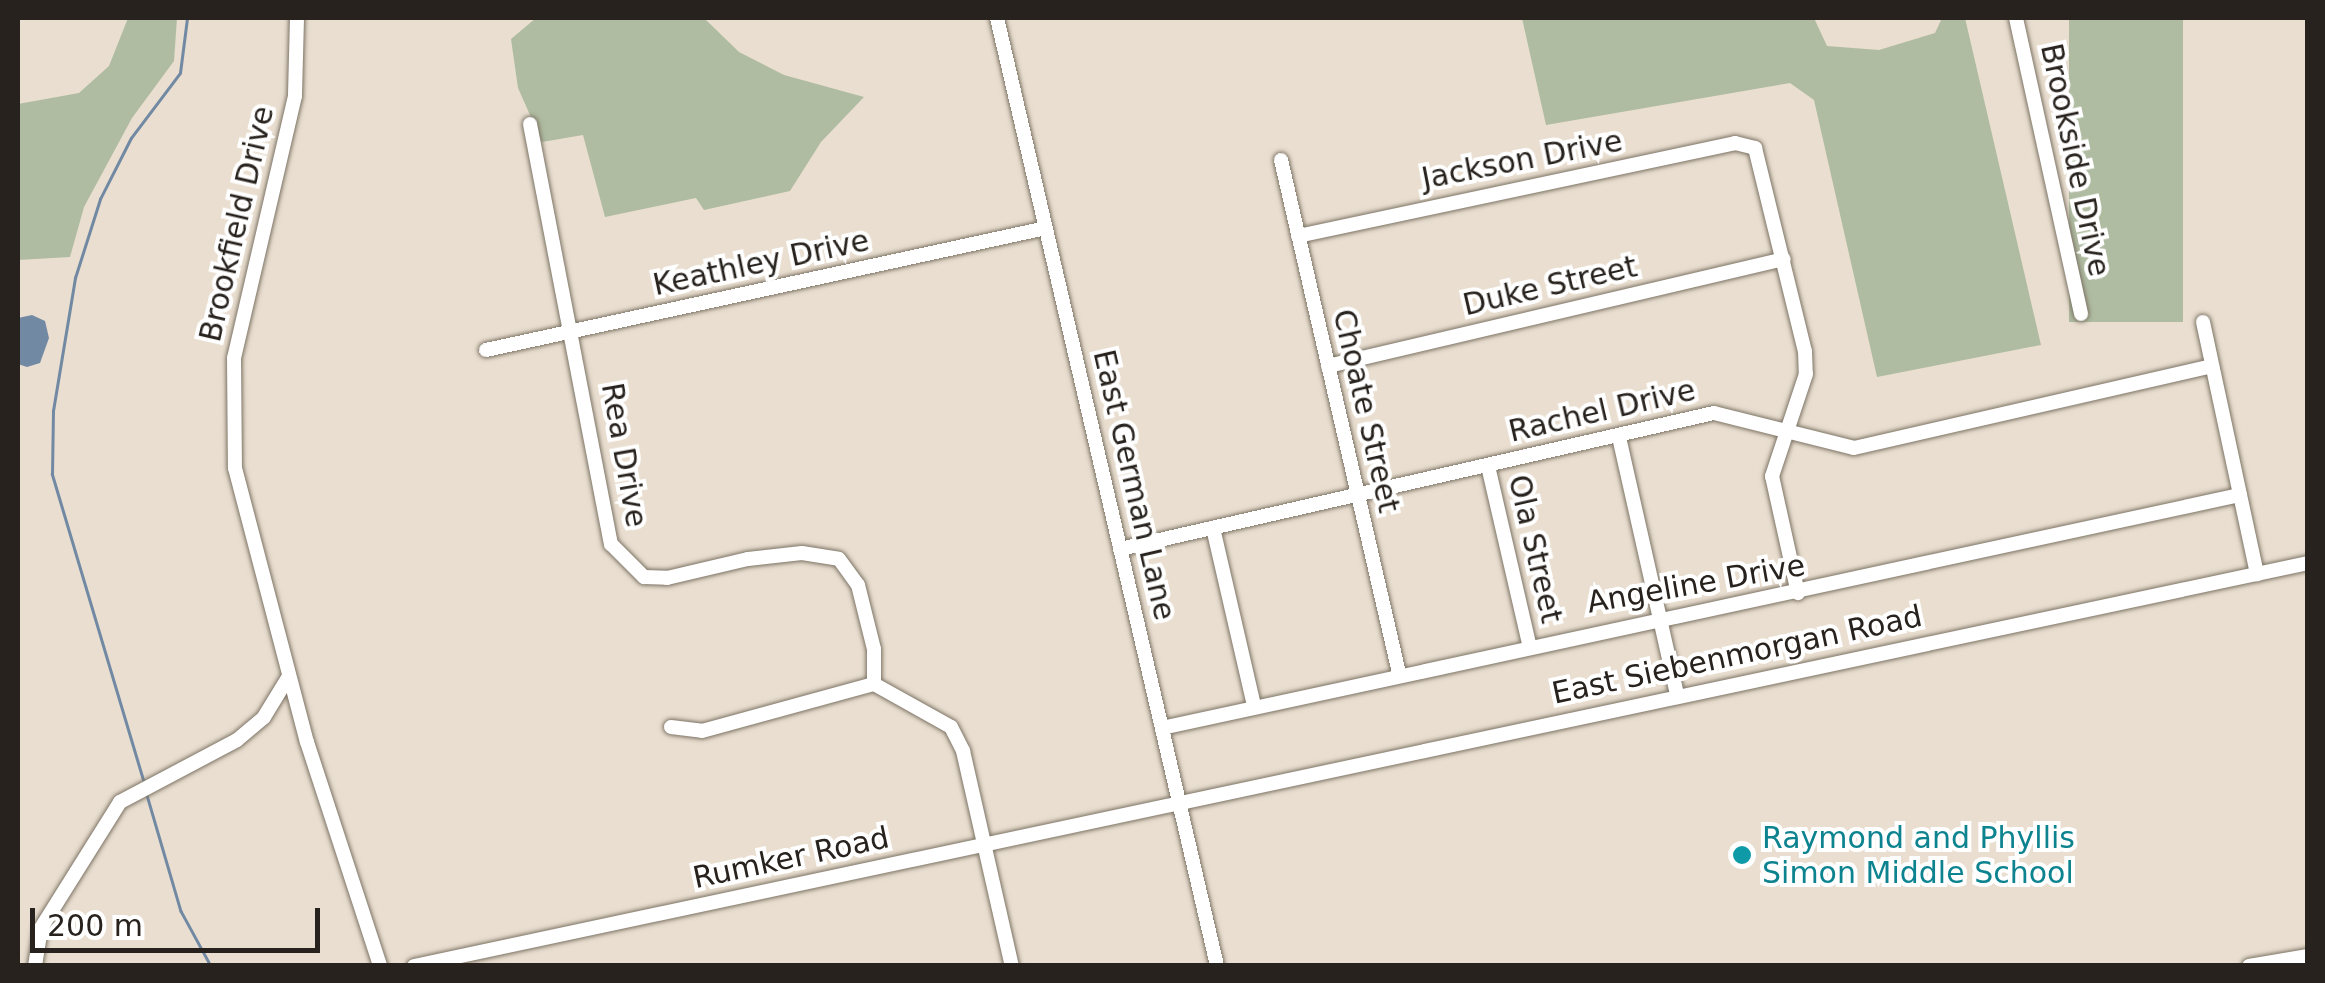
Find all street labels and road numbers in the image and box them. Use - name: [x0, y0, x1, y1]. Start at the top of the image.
- street label: Brookside Drive: [2033, 40, 2117, 280]
- street label: Brookfield Drive: [192, 103, 282, 345]
- street label: Jackson Drive: [1419, 123, 1625, 197]
- street label: Keathley Drive: [650, 223, 872, 303]
- street label: Duke Street: [1459, 248, 1641, 324]
- street label: Choate Street: [1325, 306, 1407, 516]
- street label: East German Lane: [1085, 346, 1183, 624]
- street label: Rachel Drive: [1505, 372, 1699, 450]
- street label: Rea Drive: [594, 380, 654, 530]
- street label: Ola Street: [1500, 471, 1570, 627]
- street label: Angeline Drive: [1584, 547, 1808, 621]
- street label: East Siebenmorgan Road: [1549, 598, 1925, 712]
- street label: Rumker Road: [690, 820, 892, 896]

